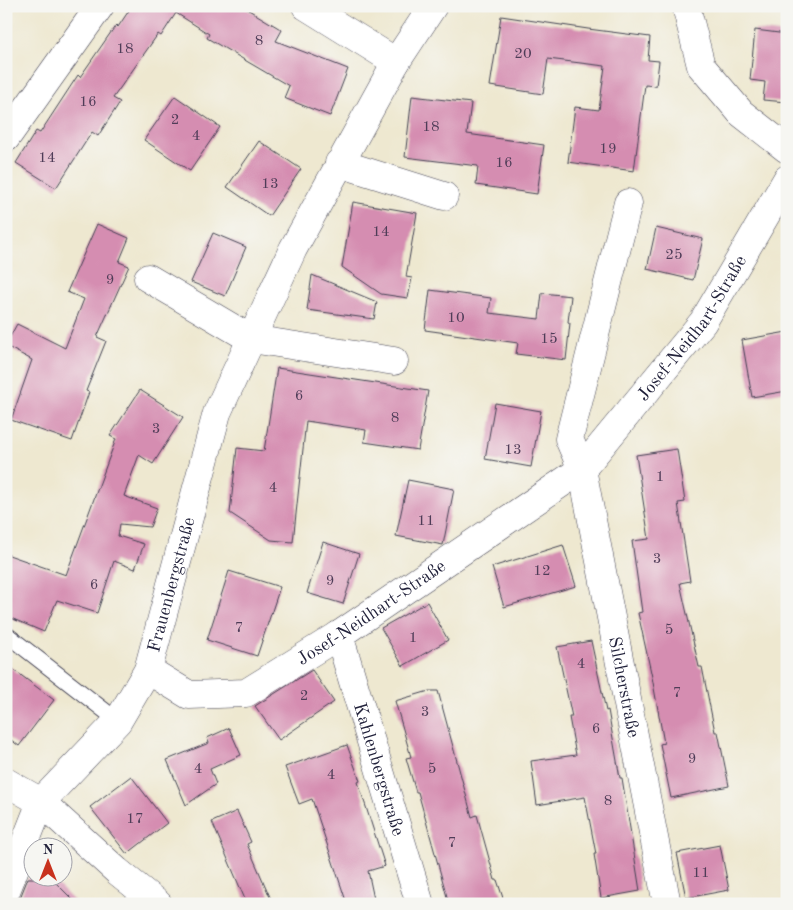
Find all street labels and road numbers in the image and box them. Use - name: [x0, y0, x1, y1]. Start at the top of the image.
- street label: Josef-Neidhart-Straße: [634, 253, 750, 404]
- street label: Frauenbergstraße: [145, 515, 199, 654]
- street label: Josef-Neidhart-Straße: [294, 557, 449, 669]
- street label: Silcherstraße: [605, 635, 642, 739]
- street label: Kahlenbergstraße: [350, 701, 407, 838]

